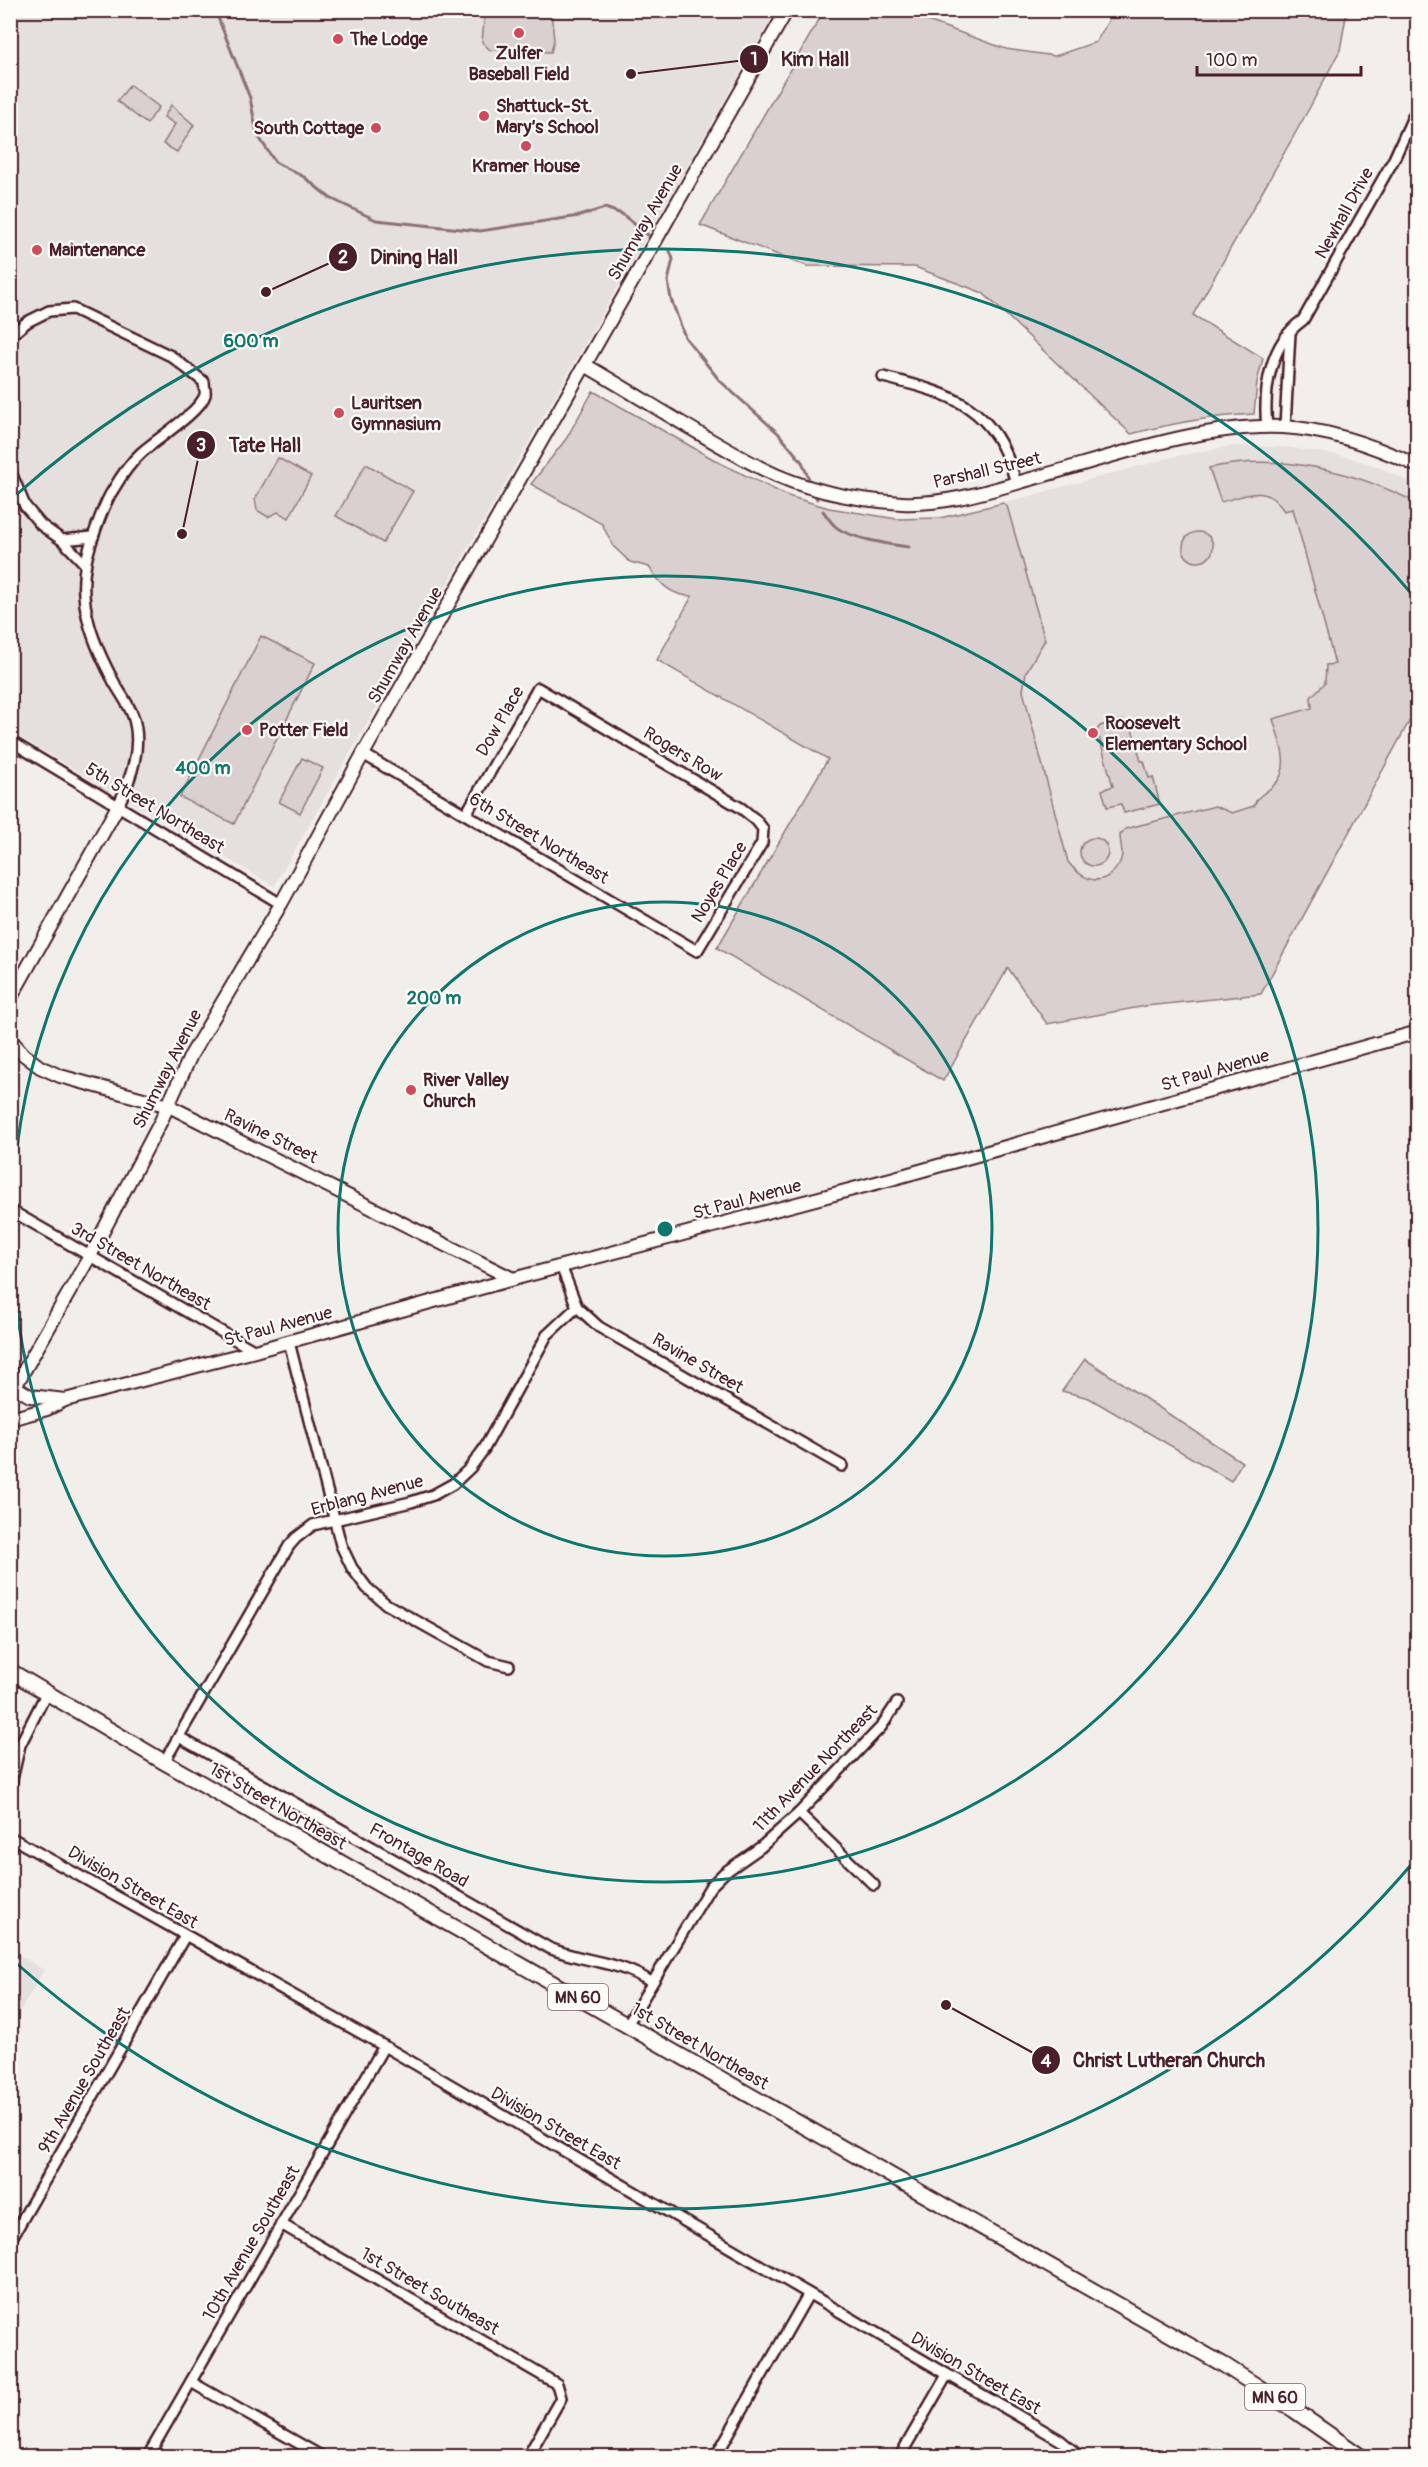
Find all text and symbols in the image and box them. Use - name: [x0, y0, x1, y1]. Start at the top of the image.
- marker: Zulfer Baseball Field: [512, 26, 526, 40]
- place label: The Lodge: [349, 28, 429, 51]
- marker: The Lodge: [331, 32, 345, 46]
- scale bar: [1197, 39, 1360, 77]
- callout: Kim Hall: [739, 40, 862, 78]
- place label: Zulfer Baseball Field: [468, 42, 570, 86]
- text: Kim Hall: [781, 47, 849, 72]
- text: 1: [750, 48, 758, 71]
- text: 100 m: [1206, 49, 1258, 72]
- place label: Shattuck-St. Mary’s School: [496, 95, 599, 139]
- marker: Shattuck-St. Mary’s School: [477, 109, 491, 123]
- place label: South Cottage: [254, 117, 365, 140]
- marker: South Cottage: [369, 121, 383, 135]
- marker: Kramer House: [519, 139, 533, 153]
- place label: Kramer House: [472, 155, 581, 178]
- street label: Shumway Avenue: [603, 160, 688, 285]
- street label: Newhall Drive: [1310, 163, 1379, 263]
- callout: Dining Hall: [328, 238, 470, 276]
- place label: Maintenance: [49, 239, 146, 262]
- marker: Maintenance: [30, 243, 44, 257]
- text: Dining Hall: [370, 245, 458, 270]
- text: 2: [338, 246, 348, 269]
- text: 600 m: [224, 330, 278, 353]
- place label: Lauritsen Gymnasium: [351, 392, 441, 436]
- marker: Lauritsen Gymnasium: [332, 406, 346, 420]
- callout: Tate Hall: [186, 426, 313, 464]
- text: Tate Hall: [228, 433, 301, 458]
- text: 3: [196, 434, 206, 457]
- street label: Parshall Street: [931, 447, 1044, 494]
- street label: Shumway Avenue: [363, 583, 448, 708]
- street label: Dow Place: [471, 682, 530, 761]
- place label: Roosevelt Elementary School: [1105, 712, 1247, 756]
- place label: Potter Field: [259, 719, 349, 742]
- street label: Rogers Row: [639, 722, 727, 787]
- marker: Potter Field: [240, 723, 254, 737]
- marker: Roosevelt Elementary School: [1086, 726, 1100, 740]
- text: 400 m: [176, 757, 230, 780]
- street label: 5th Street Northeast: [81, 758, 229, 860]
- street label: 6th Street Northeast: [465, 788, 614, 890]
- street label: Noyes Place: [686, 837, 753, 927]
- text: 200 m: [407, 987, 461, 1010]
- street label: Shumway Avenue: [127, 1006, 207, 1133]
- street label: St Paul Avenue: [1158, 1044, 1272, 1097]
- place label: River Valley Church: [423, 1069, 509, 1113]
- marker: River Valley Church: [404, 1083, 418, 1097]
- street label: Ravine Street: [220, 1104, 322, 1169]
- street label: St Paul Avenue: [690, 1174, 804, 1225]
- street label: 3rd Street Northeast: [67, 1217, 216, 1316]
- centre of rings: [655, 1219, 675, 1239]
- street label: St Paul Avenue: [221, 1301, 335, 1352]
- street label: Ravine Street: [648, 1328, 748, 1399]
- street label: Erblang Avenue: [309, 1469, 426, 1522]
- street label: 11th Avenue Northeast: [748, 1699, 883, 1837]
- street label: 1st Street Northeast: [205, 1758, 351, 1856]
- street label: Frontage Road: [365, 1818, 473, 1893]
- street label: Division Street East: [63, 1841, 203, 1934]
- road number: MN 60: [548, 1984, 608, 2010]
- street label: 1st Street Northeast: [627, 1998, 773, 2096]
- street label: 9th Avenue Southeast: [33, 2002, 136, 2158]
- callout: Christ Lutheran Church: [1031, 2041, 1277, 2079]
- text: Christ Lutheran Church: [1073, 2048, 1265, 2073]
- text: 4: [1041, 2050, 1052, 2073]
- street label: Division Street East: [486, 2082, 626, 2175]
- street label: 10th Avenue Southeast: [198, 2161, 306, 2325]
- street label: 1st Street Southeast: [356, 2242, 504, 2341]
- street label: Division Street East: [906, 2327, 1046, 2420]
- road number: MN 60: [1245, 2384, 1305, 2410]

